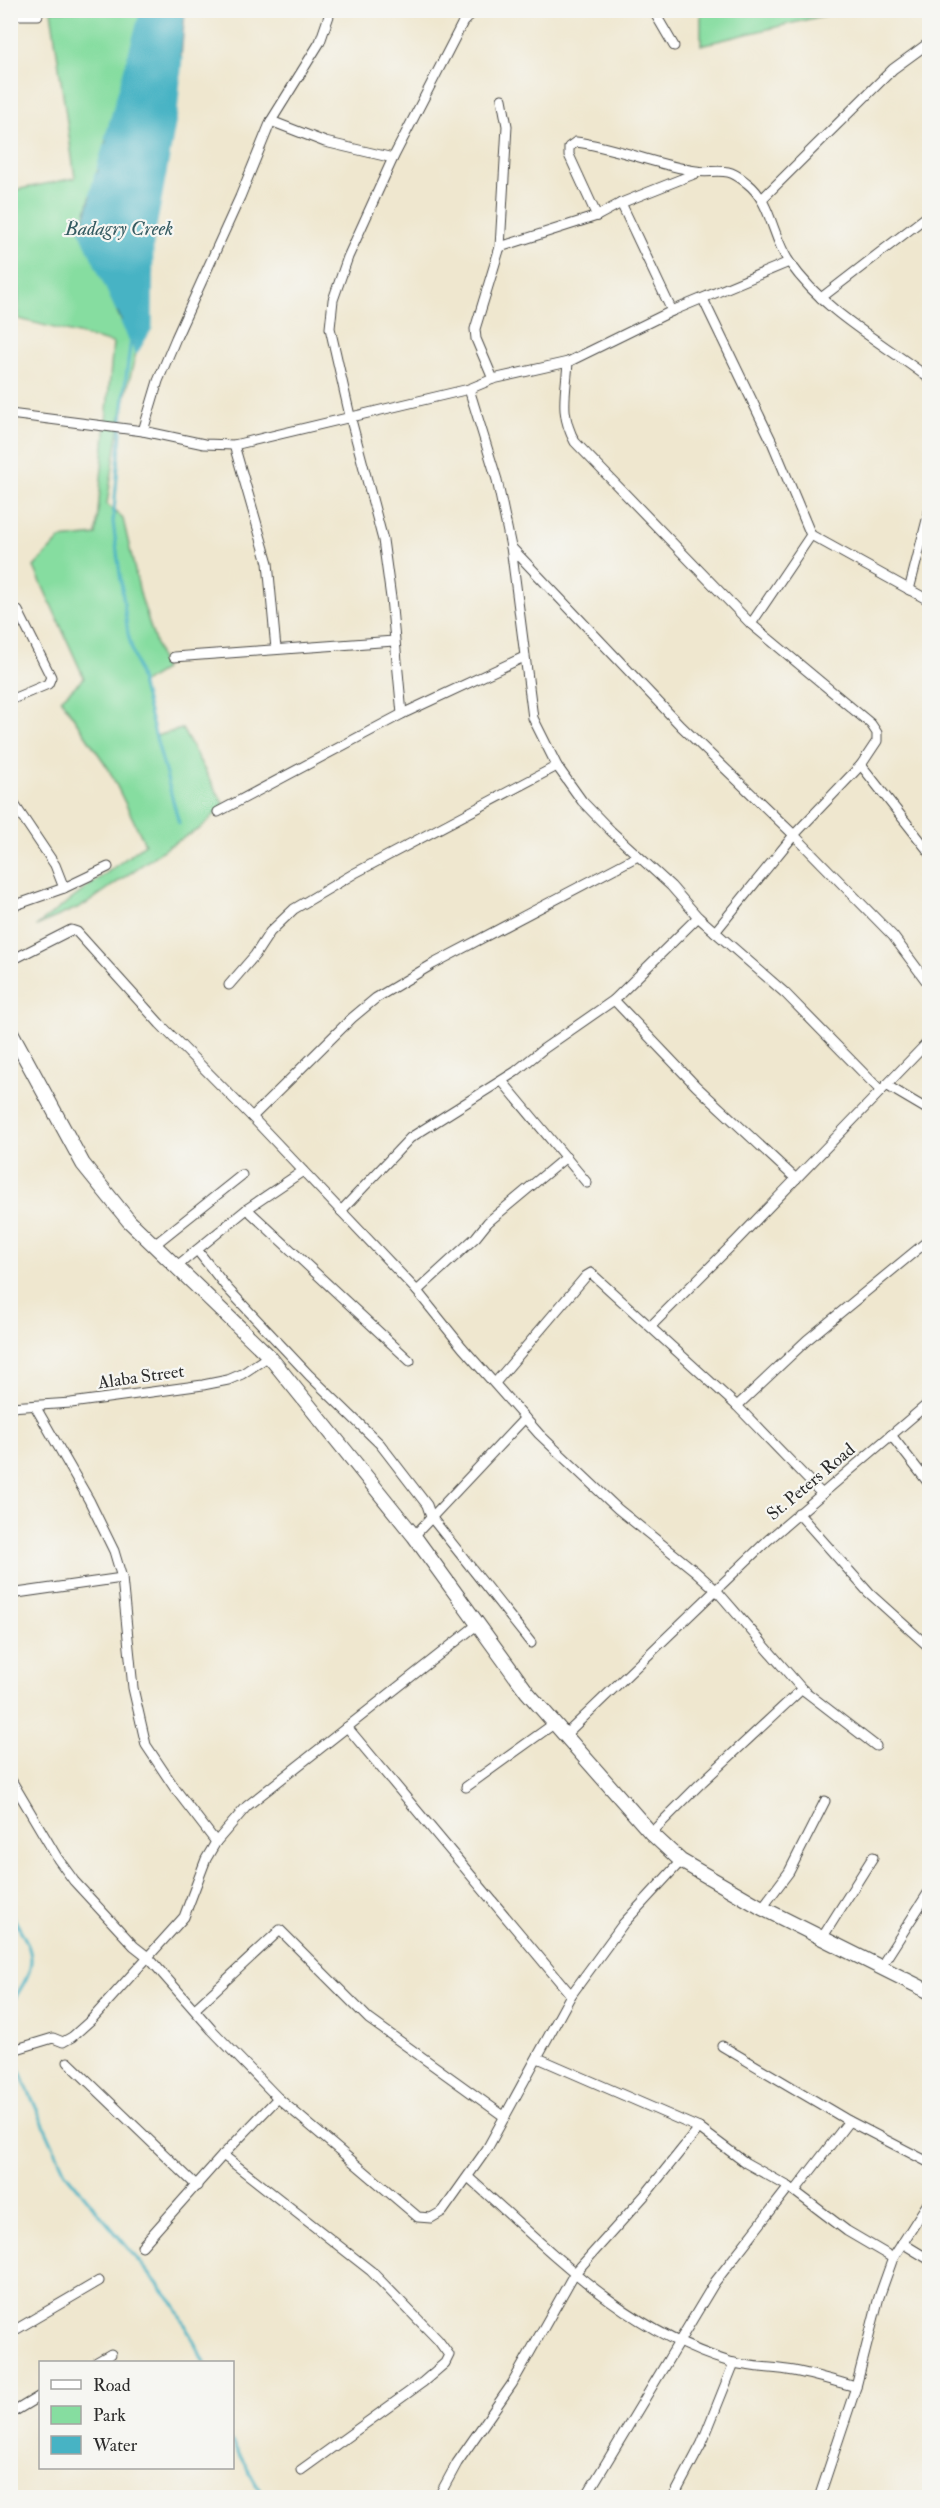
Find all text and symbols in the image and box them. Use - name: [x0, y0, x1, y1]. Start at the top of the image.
- water label: Badagry Creek: [64, 216, 173, 241]
- street label: Alaba Street: [95, 1360, 186, 1395]
- street label: St. Peters Road: [762, 1438, 860, 1526]
- legend: [39, 2361, 234, 2469]
- text: Road: [93, 2374, 131, 2397]
- text: Park: [93, 2404, 126, 2427]
- text: Water: [92, 2434, 137, 2457]

